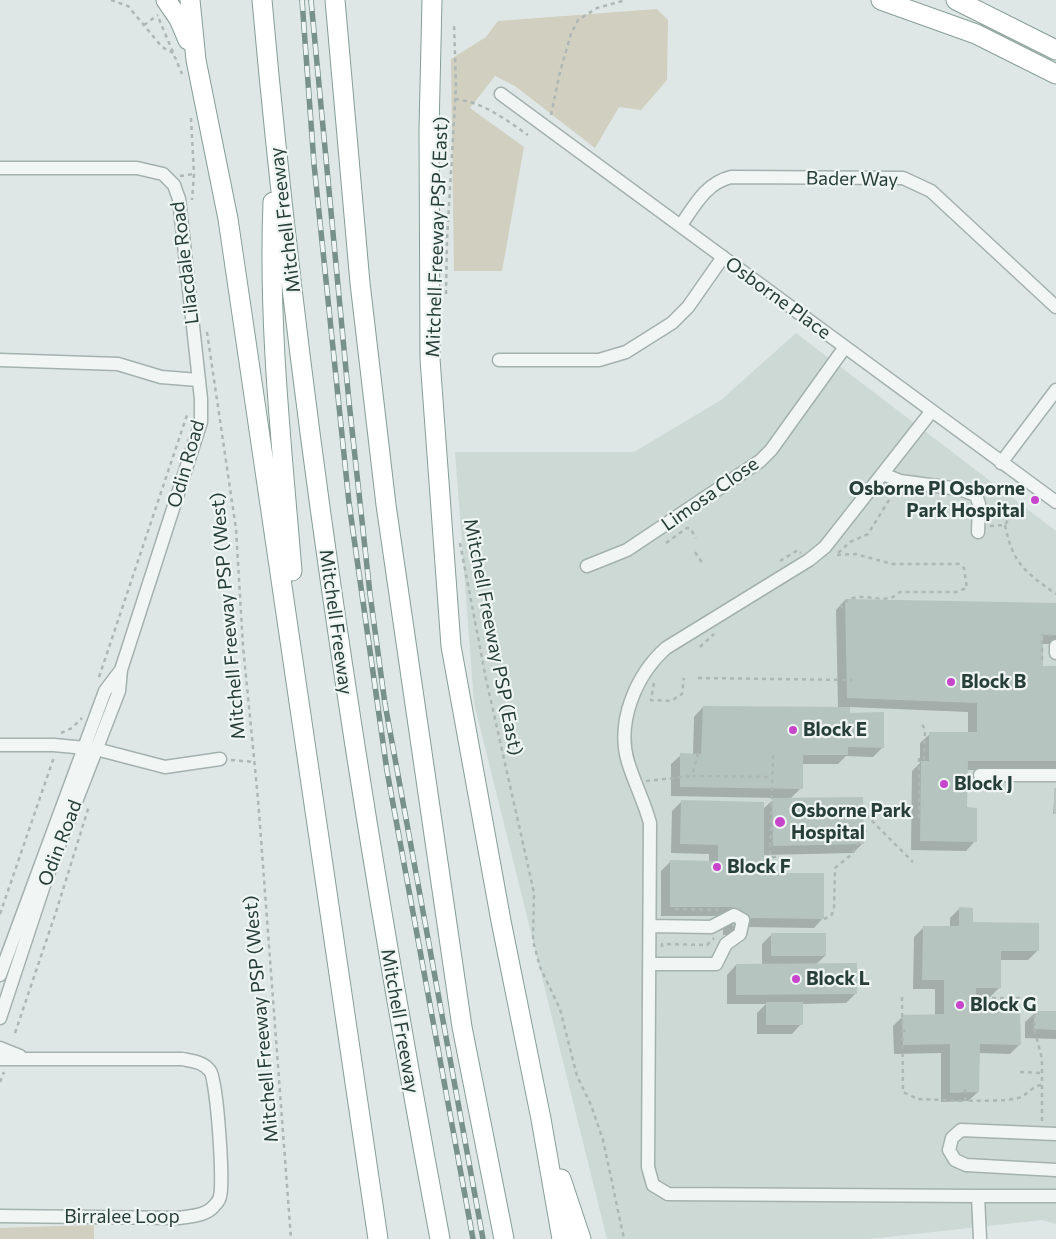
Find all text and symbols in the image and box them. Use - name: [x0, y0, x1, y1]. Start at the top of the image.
- street label: Mitchell Freeway PSP (East): [421, 116, 453, 358]
- street label: Mitchell Freeway: [265, 146, 305, 294]
- street label: Bader Way: [806, 167, 898, 191]
- street label: Lilacdale Road: [166, 200, 204, 326]
- street label: Osborne Place: [721, 252, 835, 344]
- street label: Odin Road: [163, 417, 209, 511]
- street label: Limosa Close: [657, 452, 763, 536]
- place label: Osborne Pl Osborne Park Hospital: [849, 478, 1025, 522]
- street label: Mitchell Freeway PSP (West): [206, 492, 250, 740]
- marker: Osborne Pl Osborne Park Hospital: [1029, 494, 1041, 506]
- street label: Mitchell Freeway PSP (East): [459, 517, 527, 757]
- street label: Mitchell Freeway: [315, 548, 357, 696]
- place label: Block B: [961, 671, 1026, 693]
- marker: Block B: [945, 676, 957, 688]
- place label: Block E: [803, 719, 867, 741]
- marker: Block E: [787, 724, 799, 736]
- place label: Block J: [954, 773, 1013, 795]
- marker: Block J: [938, 778, 950, 790]
- street label: Odin Road: [33, 797, 87, 889]
- place label: Osborne Park Hospital: [791, 800, 911, 844]
- marker: Osborne Park Hospital: [773, 815, 787, 829]
- place label: Block F: [727, 856, 791, 878]
- marker: Block F: [711, 861, 723, 873]
- street label: Mitchell Freeway PSP (West): [239, 895, 283, 1143]
- street label: Mitchell Freeway: [376, 947, 424, 1095]
- place label: Block L: [806, 968, 870, 990]
- marker: Block L: [790, 973, 802, 985]
- place label: Block G: [970, 994, 1037, 1016]
- marker: Block G: [954, 999, 966, 1011]
- street label: Birralee Loop: [64, 1206, 180, 1228]

